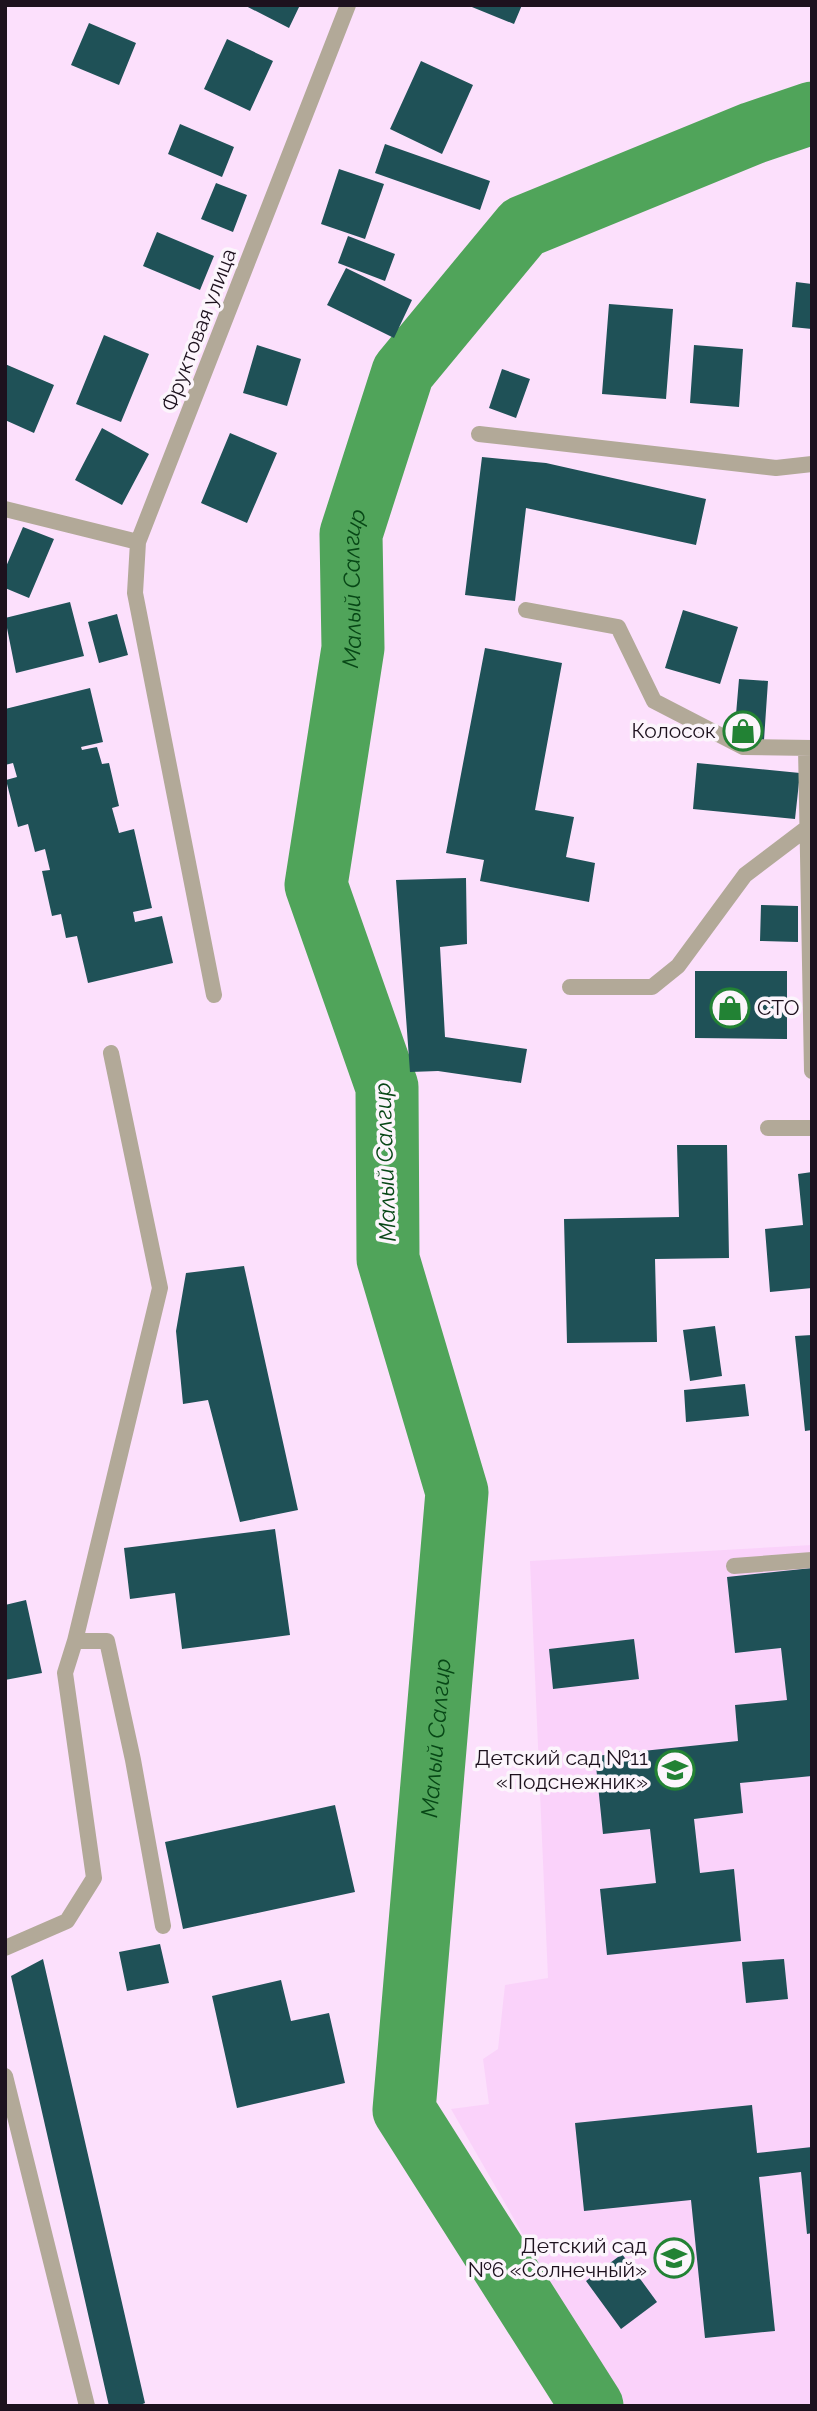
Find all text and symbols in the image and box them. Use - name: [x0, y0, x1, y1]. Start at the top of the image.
- street label: Фруктовая улица: [156, 245, 241, 415]
- water label: Малый Салгир: [336, 505, 371, 669]
- shop icon: Колосок: [722, 710, 764, 752]
- place label: Колосок: [632, 718, 716, 743]
- shop icon: СТО: [709, 987, 751, 1029]
- place label: СТО: [757, 995, 799, 1020]
- water label: Малый Салгир: [368, 1082, 401, 1242]
- water label: Малый Салгир: [415, 1657, 456, 1819]
- place label: Детский сад №11 «Подснежник»: [475, 1745, 648, 1794]
- school or university icon: Детский сад №11 «Подснежник»: [654, 1749, 696, 1791]
- place label: Детский сад №6 «Солнечный»: [468, 2233, 647, 2282]
- school or university icon: Детский сад №6 «Солнечный»: [653, 2237, 695, 2279]

